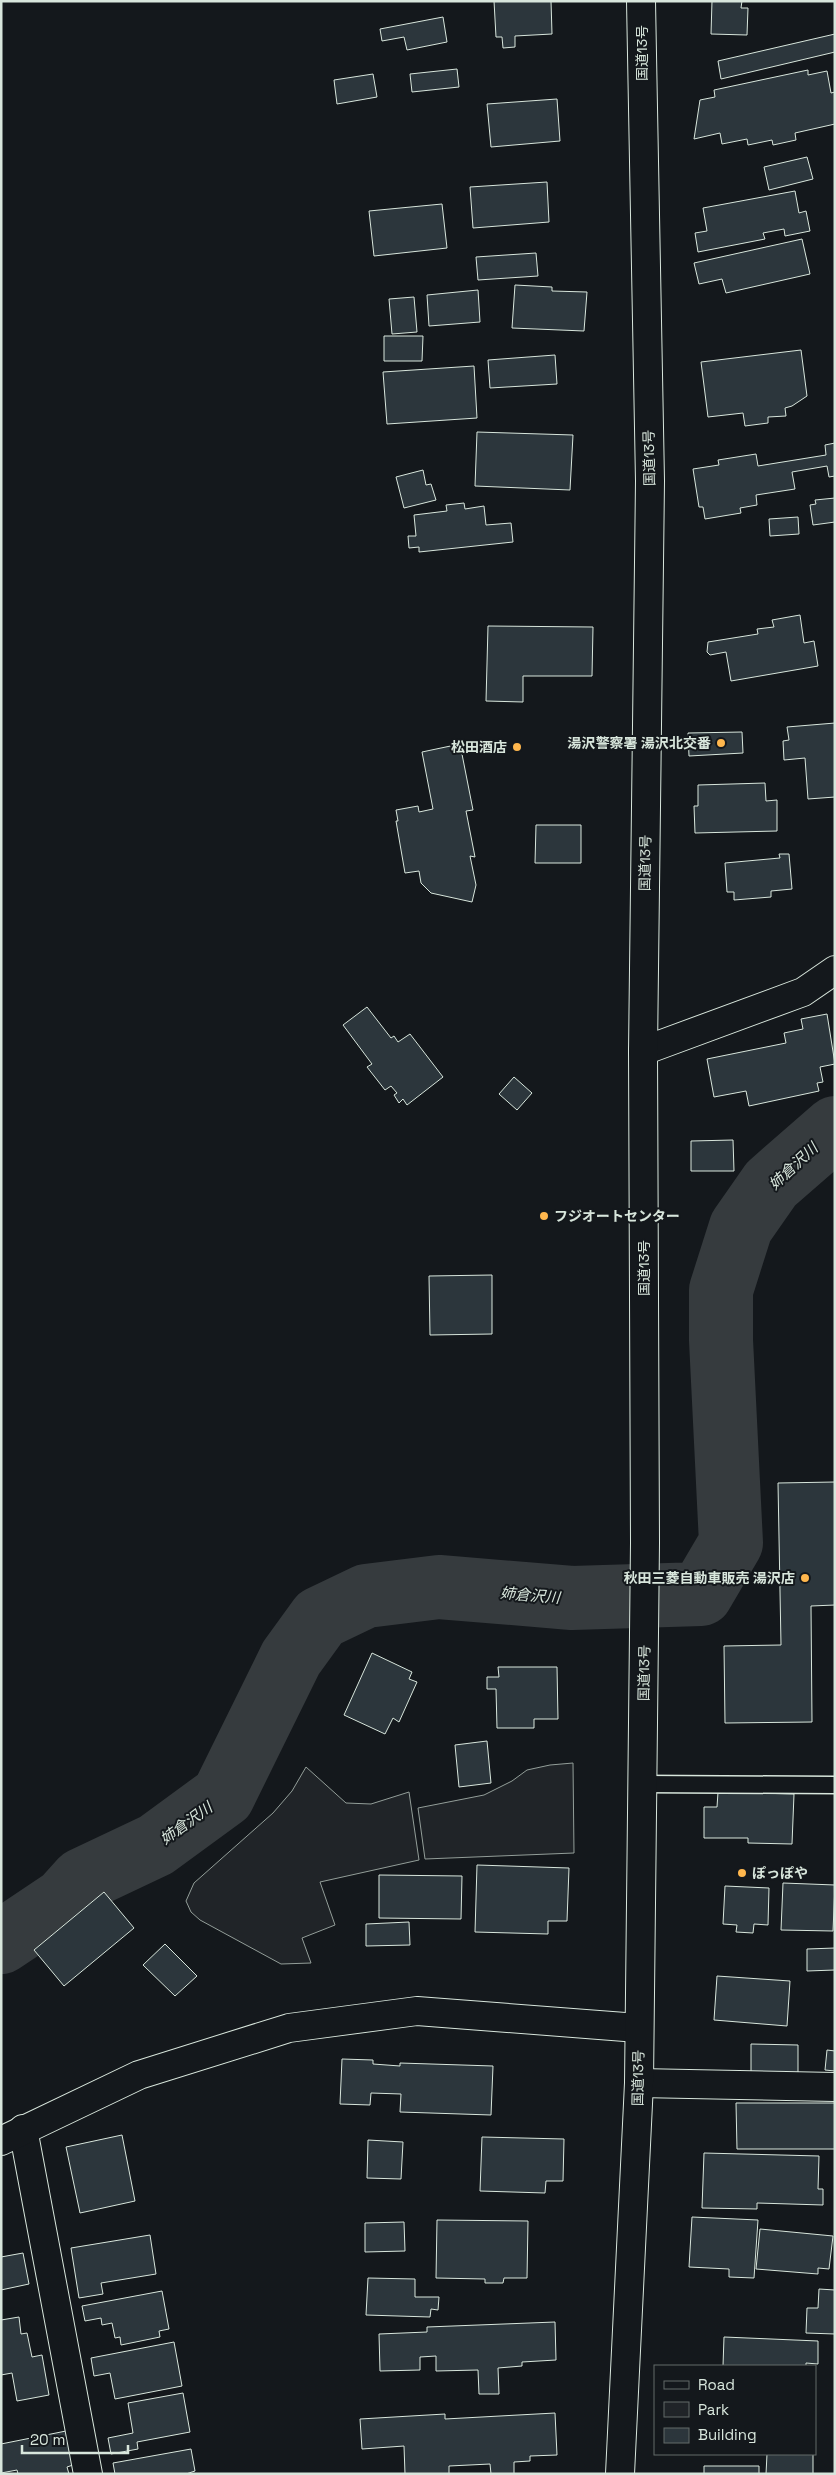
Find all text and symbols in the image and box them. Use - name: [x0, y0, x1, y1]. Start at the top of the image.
- street label: 国道13号: [633, 25, 651, 81]
- street label: 国道13号: [640, 430, 658, 486]
- place label: 湯沢警察署 湯沢北交番: [567, 734, 711, 752]
- marker: 湯沢警察署 湯沢北交番: [715, 737, 727, 749]
- place label: 松田酒店: [451, 738, 507, 756]
- marker: 松田酒店: [511, 741, 523, 753]
- street label: 国道13号: [636, 835, 654, 891]
- water label: 姉倉沢川: [765, 1137, 823, 1193]
- place label: フジオートセンター: [554, 1207, 680, 1225]
- marker: フジオートセンター: [538, 1210, 550, 1222]
- street label: 国道13号: [635, 1240, 653, 1296]
- place label: 秋田三菱自動車販売 湯沢店: [623, 1569, 795, 1587]
- marker: 秋田三菱自動車販売 湯沢店: [799, 1572, 811, 1584]
- water label: 姉倉沢川: [499, 1583, 563, 1607]
- street label: 国道13号: [635, 1645, 653, 1701]
- water label: 姉倉沢川: [156, 1797, 217, 1848]
- place label: ぽっぽや: [752, 1864, 808, 1882]
- marker: ぽっぽや: [736, 1867, 748, 1879]
- street label: 国道13号: [629, 2050, 647, 2106]
- legend: [654, 2365, 816, 2455]
- text: Road: [698, 2375, 735, 2394]
- text: Park: [698, 2400, 729, 2419]
- scale bar: [22, 2422, 129, 2454]
- text: Building: [698, 2425, 757, 2444]
- text: 20 m: [30, 2430, 65, 2449]

